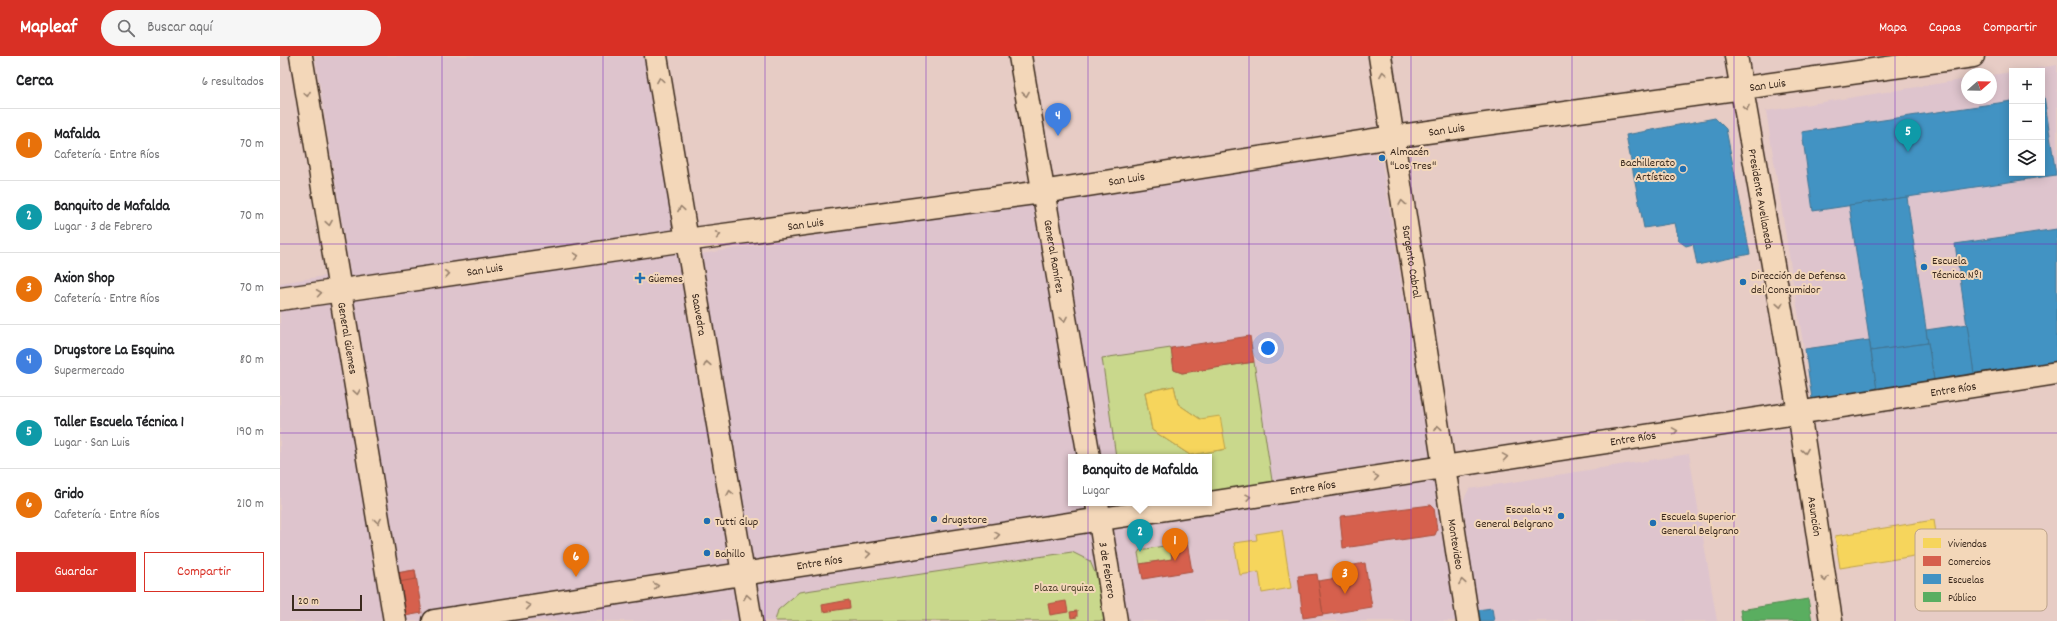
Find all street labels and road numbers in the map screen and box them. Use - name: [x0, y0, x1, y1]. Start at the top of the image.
- street label: San Luis: [1748, 75, 1787, 97]
- street label: San Luis: [1428, 120, 1466, 142]
- street label: Presidente Avellaneda: [1743, 147, 1777, 251]
- street label: San Luis: [1107, 169, 1146, 191]
- street label: San Luis: [787, 214, 825, 236]
- street label: General Ramírez: [1038, 218, 1068, 295]
- street label: Sargento Cabral: [1396, 224, 1425, 300]
- street label: San Luis: [466, 260, 504, 282]
- street label: Saavedra: [686, 292, 710, 337]
- street label: General Güemes: [332, 301, 361, 376]
- street label: Entre Ríos: [1929, 378, 1978, 402]
- street label: Entre Ríos: [1609, 428, 1657, 451]
- street label: Entre Ríos: [1289, 477, 1337, 500]
- street label: Asunción: [1802, 495, 1825, 538]
- street label: Montevideo: [1442, 518, 1467, 571]
- street label: 3 de Febrero: [1093, 541, 1119, 600]
- street label: Entre Ríos: [796, 552, 844, 575]

